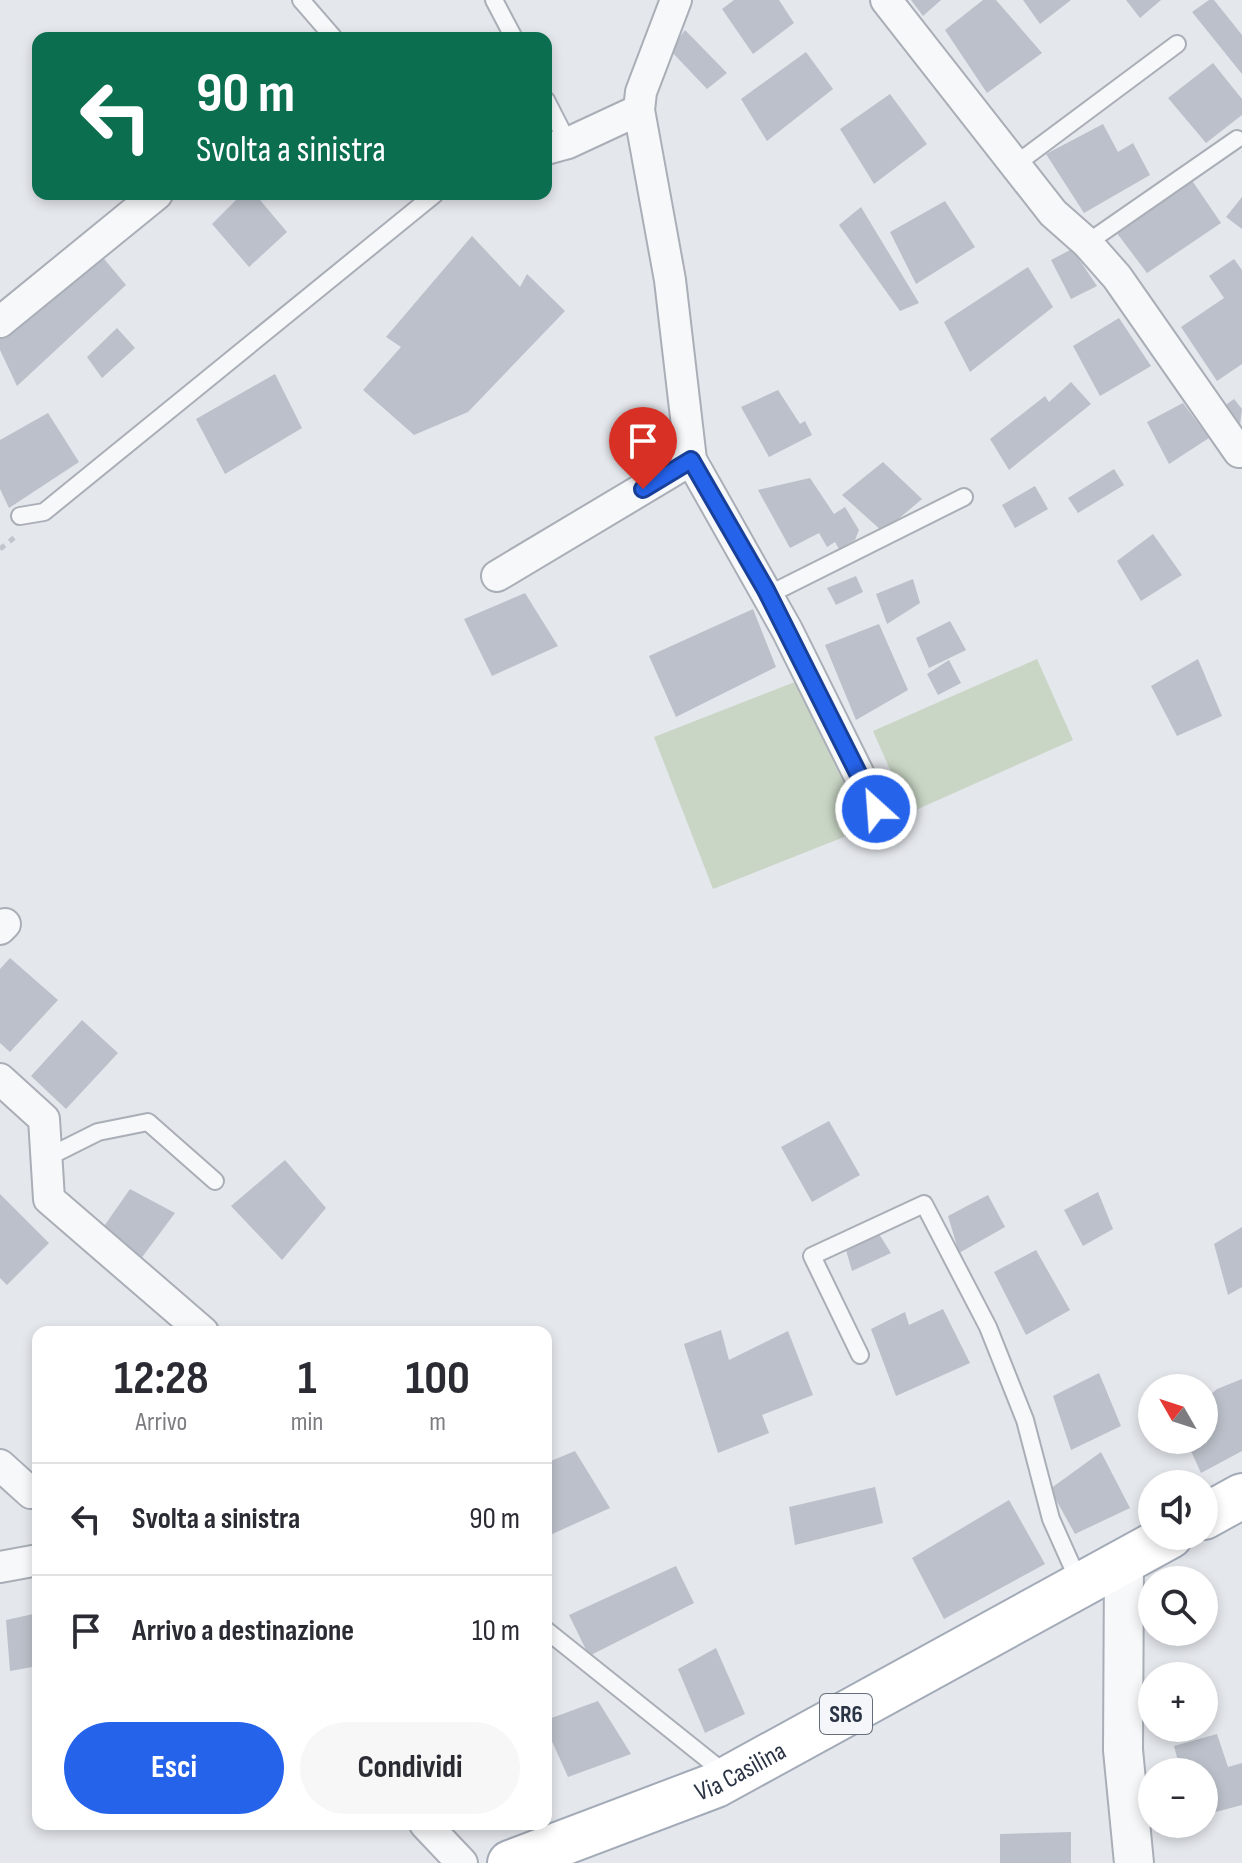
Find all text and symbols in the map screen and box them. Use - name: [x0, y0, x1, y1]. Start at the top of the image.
- text: 90 m: [196, 61, 295, 128]
- icon: left: [64, 64, 168, 168]
- text: Svolta a sinistra: [196, 129, 386, 172]
- pin: [609, 407, 677, 489]
- icon: arrive: [621, 419, 665, 463]
- position arrow: [834, 767, 918, 851]
- text: 12:28: [114, 1350, 209, 1407]
- text: 1: [298, 1350, 317, 1407]
- text: 100: [405, 1350, 470, 1407]
- north arrow: [1138, 1374, 1218, 1454]
- map controls: [1138, 1374, 1218, 1838]
- text: Arrivo: [135, 1407, 187, 1438]
- text: min: [291, 1407, 323, 1438]
- text: m: [429, 1407, 446, 1438]
- button: sound: [1138, 1470, 1218, 1550]
- icon: left: [64, 1497, 108, 1541]
- text: Svolta a sinistra: [132, 1501, 300, 1537]
- text: 90 m: [469, 1501, 520, 1537]
- button: search: [1138, 1566, 1218, 1646]
- icon: arrive: [64, 1609, 108, 1653]
- text: Arrivo a destinazione: [132, 1613, 354, 1649]
- text: 10 m: [472, 1613, 520, 1649]
- button: +: [1138, 1662, 1218, 1742]
- road number: SR6: [820, 1694, 872, 1734]
- button: Esci: [64, 1722, 284, 1814]
- button: Condividi: [300, 1722, 520, 1814]
- street label: Via Casilina: [691, 1736, 792, 1809]
- button: −: [1138, 1758, 1218, 1838]

